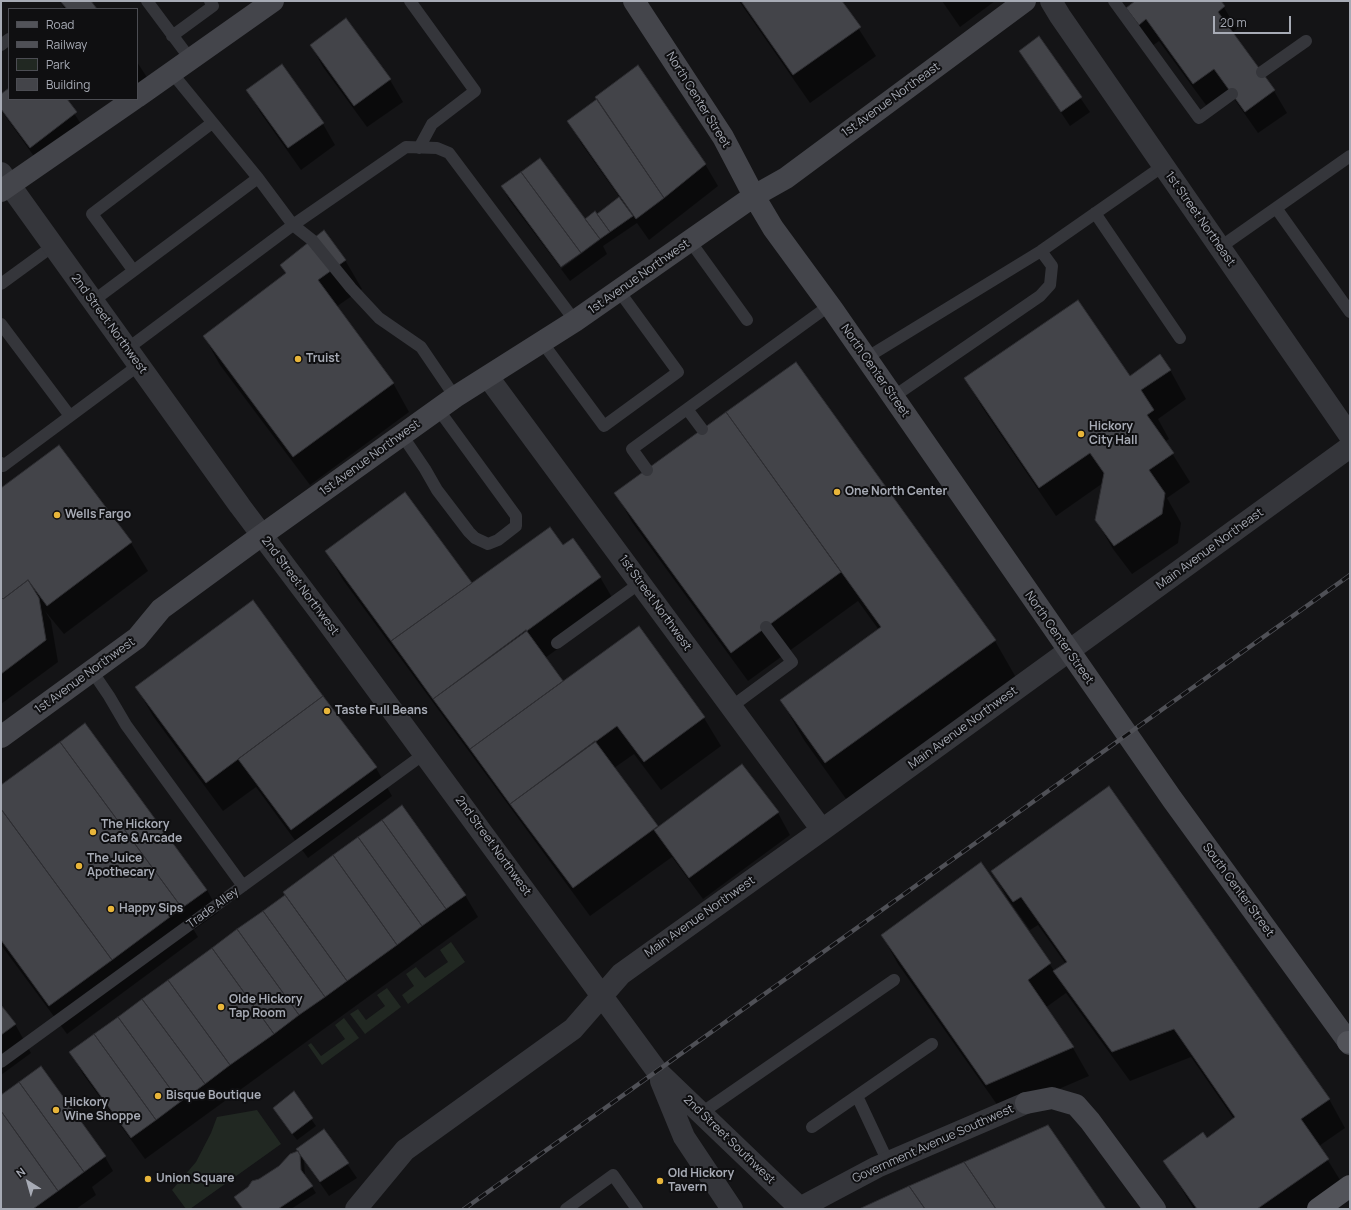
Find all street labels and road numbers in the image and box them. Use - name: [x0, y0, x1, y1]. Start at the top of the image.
- street label: North Center Street: [663, 50, 733, 150]
- street label: 1st Avenue Northeast: [839, 60, 943, 140]
- street label: 1st Street Northeast: [1162, 169, 1238, 269]
- street label: 1st Avenue Northwest: [586, 237, 692, 317]
- street label: 2nd Street Northwest: [68, 271, 150, 377]
- street label: North Center Street: [838, 322, 912, 420]
- street label: 1st Avenue Northwest: [317, 417, 423, 499]
- street label: Main Avenue Northeast: [1154, 505, 1266, 593]
- street label: 2nd Street Northwest: [258, 534, 342, 638]
- street label: 1st Street Northwest: [616, 552, 694, 654]
- street label: North Center Street: [1022, 589, 1096, 687]
- street label: 1st Avenue Northwest: [32, 635, 138, 717]
- street label: Main Avenue Northwest: [906, 684, 1020, 772]
- street label: 2nd Street Northwest: [452, 793, 534, 899]
- street label: South Center Street: [1199, 840, 1277, 940]
- street label: Main Avenue Northwest: [642, 873, 758, 961]
- street label: Trade Alley: [184, 884, 242, 932]
- street label: 2nd Street Southwest: [680, 1093, 778, 1187]
- street label: Government Avenue Southwest: [850, 1102, 1016, 1186]

